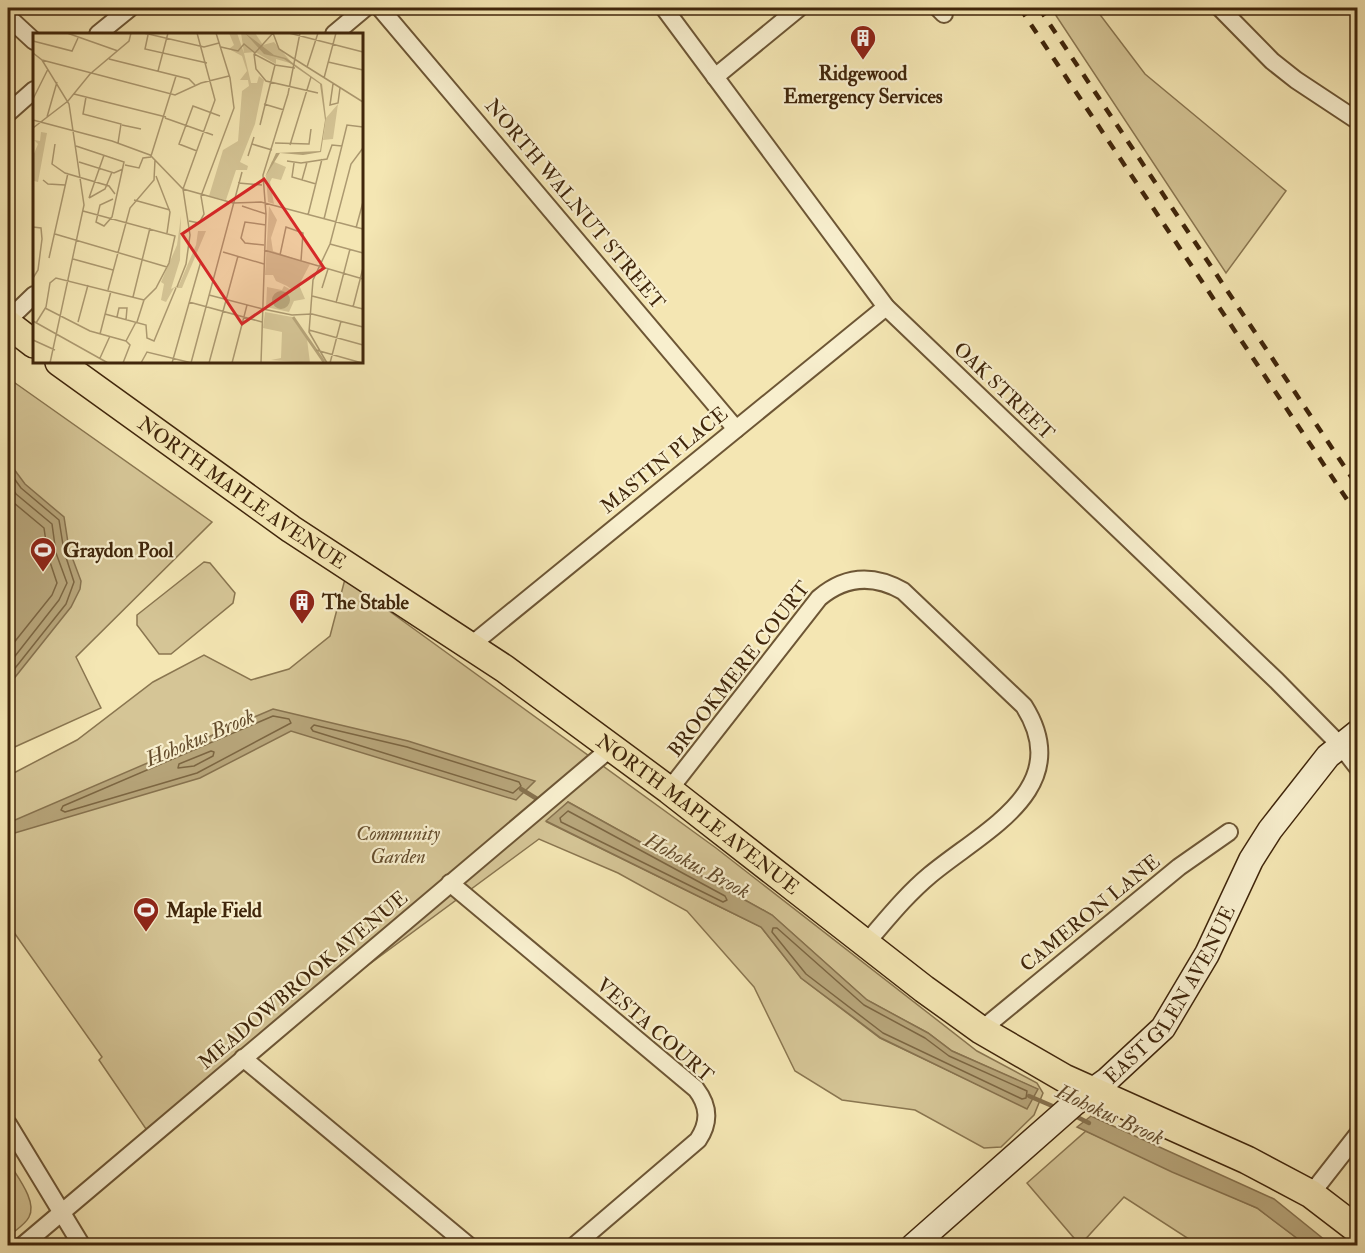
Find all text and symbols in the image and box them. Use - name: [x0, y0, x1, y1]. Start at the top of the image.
- building icon: Ridgewood Emergency Services: [848, 23, 878, 61]
- inset map: [33, 33, 363, 363]
- place label: Ridgewood Emergency Services: [783, 61, 943, 110]
- street label: NORTH WALNUT STREET: [480, 94, 671, 314]
- street label: OAK STREET: [948, 337, 1060, 446]
- street label: MASTIN PLACE: [595, 401, 733, 519]
- street label: NORTH MAPLE AVENUE: [133, 411, 351, 574]
- sports icon: Graydon Pool: [28, 535, 58, 573]
- place label: Graydon Pool: [63, 538, 174, 564]
- street label: BROOKMERE COURT: [663, 576, 816, 762]
- building icon: The Stable: [287, 587, 317, 625]
- place label: The Stable: [321, 590, 409, 615]
- water label: Hohokus Brook: [140, 703, 259, 774]
- street label: NORTH MAPLE AVENUE: [592, 728, 805, 900]
- park label: Community Garden: [356, 821, 440, 869]
- water label: Hohokus Brook: [638, 826, 755, 905]
- street label: CAMERON LANE: [1015, 849, 1165, 977]
- street label: MEADOWBROOK AVENUE: [193, 885, 413, 1075]
- sports icon: Maple Field: [131, 895, 161, 933]
- place label: Maple Field: [165, 898, 262, 924]
- street label: EAST GLEN AVENUE: [1099, 901, 1240, 1089]
- street label: VESTA COURT: [591, 972, 719, 1088]
- water label: Hohokus Brook: [1051, 1078, 1168, 1152]

